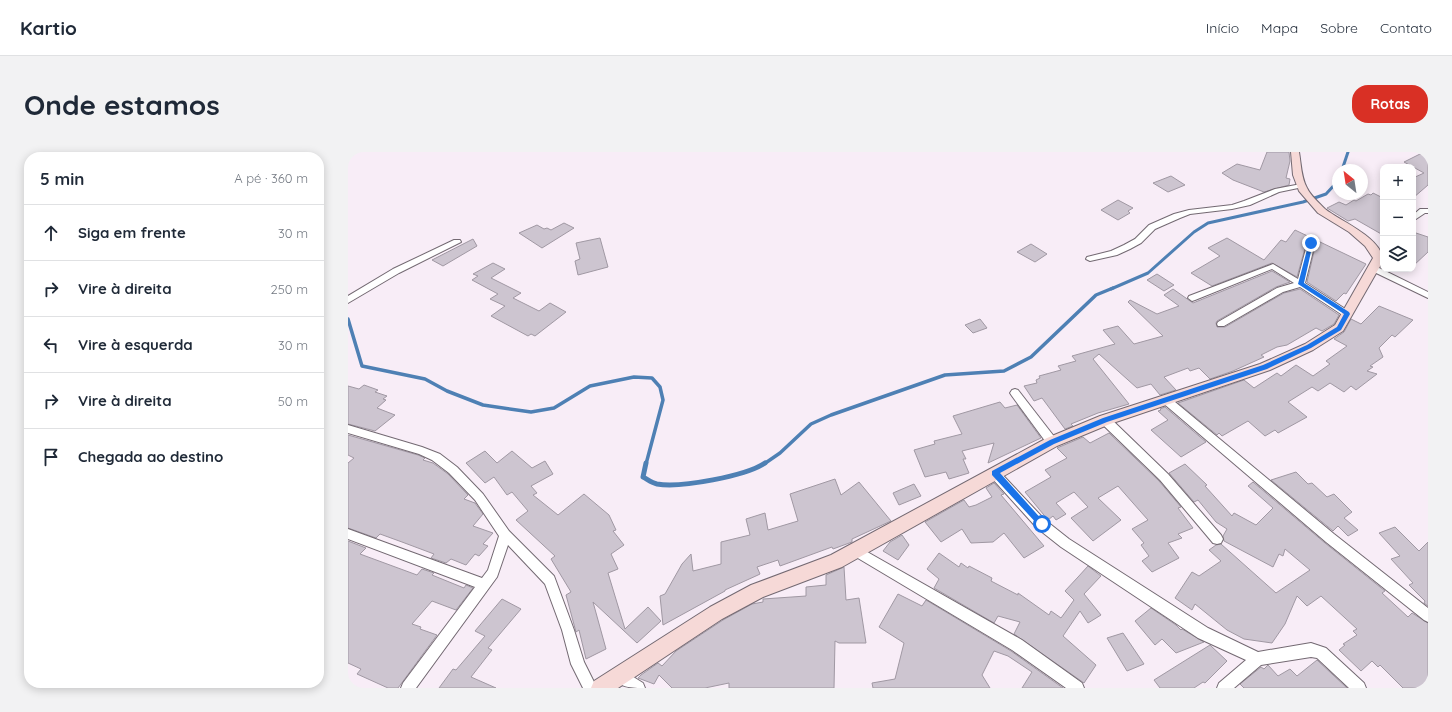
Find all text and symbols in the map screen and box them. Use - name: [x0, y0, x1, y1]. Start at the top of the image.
- text: Kartio: [20, 16, 77, 40]
- text: Início: [1206, 19, 1239, 37]
- text: Mapa: [1261, 19, 1298, 37]
- text: Sobre: [1320, 19, 1358, 37]
- text: Contato: [1380, 19, 1432, 37]
- button: Rotas: [1352, 85, 1428, 123]
- text: Onde estamos: [24, 87, 220, 122]
- north arrow: [1332, 164, 1368, 200]
- map controls: [1380, 164, 1416, 272]
- button: +: [1380, 164, 1416, 200]
- text: 5 min: [40, 168, 84, 189]
- text: A pé · 360 m: [234, 170, 308, 186]
- button: −: [1380, 200, 1416, 236]
- icon: ahead: [40, 222, 62, 244]
- text: Siga em frente: [78, 223, 186, 242]
- text: 30 m: [278, 225, 308, 241]
- route end: [1302, 234, 1320, 252]
- button: layers: [1380, 236, 1416, 272]
- icon: right: [40, 278, 62, 300]
- text: Vire à direita: [78, 279, 172, 298]
- text: 250 m: [271, 281, 308, 297]
- icon: left: [40, 334, 62, 356]
- text: Vire à esquerda: [78, 335, 193, 354]
- text: 30 m: [278, 337, 308, 353]
- icon: right: [40, 390, 62, 412]
- text: Vire à direita: [78, 391, 172, 410]
- text: 50 m: [278, 393, 308, 409]
- icon: arrive: [40, 446, 62, 468]
- text: Chegada ao destino: [78, 447, 223, 466]
- route start: [1033, 515, 1051, 533]

